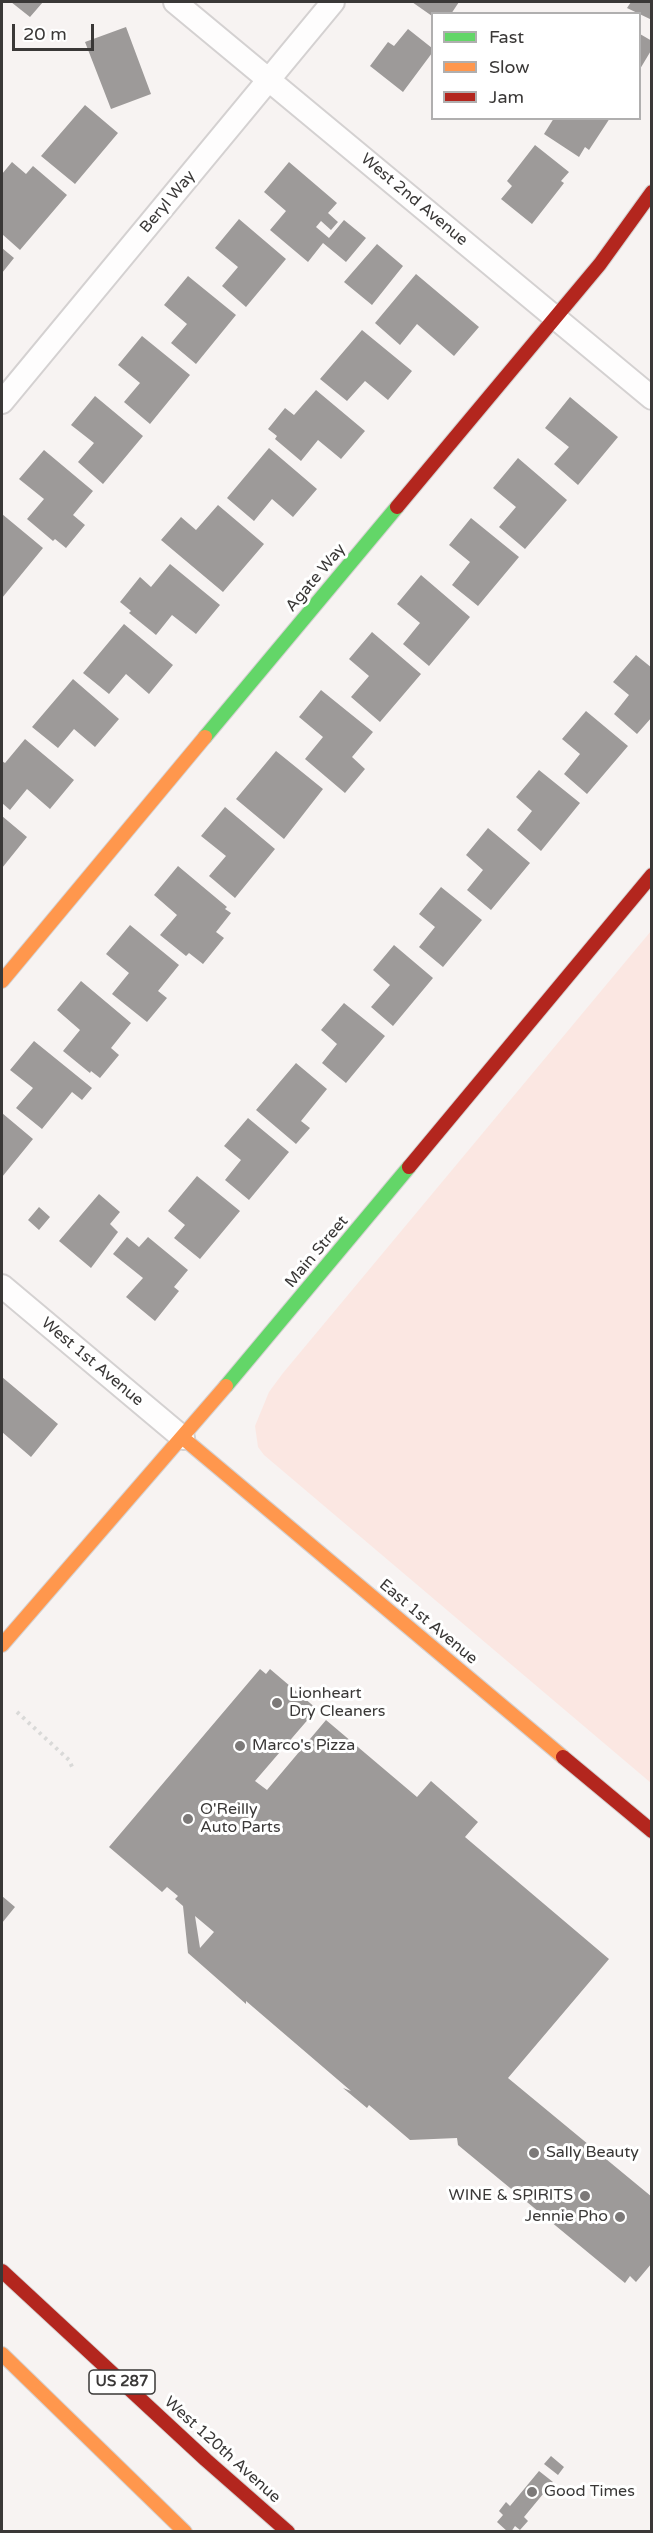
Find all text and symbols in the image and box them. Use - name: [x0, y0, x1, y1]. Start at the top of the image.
- scale bar: [15, 12, 98, 50]
- legend: [431, 12, 641, 120]
- text: 20 m: [23, 23, 67, 45]
- text: Fast: [489, 26, 524, 48]
- text: Slow: [489, 56, 530, 78]
- text: Jam: [489, 86, 524, 108]
- street label: West 2nd Avenue: [357, 150, 471, 250]
- street label: Beryl Way: [136, 167, 200, 237]
- street label: Agate Way: [282, 540, 350, 616]
- street label: Main Street: [281, 1212, 353, 1292]
- street label: West 1st Avenue: [37, 1314, 147, 1410]
- street label: East 1st Avenue: [375, 1575, 481, 1669]
- place label: Lionheart Dry Cleaners: [289, 1684, 386, 1722]
- marker: Lionheart Dry Cleaners: [270, 1696, 284, 1710]
- place label: Marco's Pizza: [252, 1736, 355, 1756]
- marker: Marco's Pizza: [233, 1739, 247, 1753]
- place label: O'Reilly Auto Parts: [200, 1800, 281, 1838]
- marker: O'Reilly Auto Parts: [181, 1812, 195, 1826]
- place label: Sally Beauty: [546, 2143, 639, 2163]
- marker: Sally Beauty: [527, 2146, 541, 2160]
- place label: WINE & SPIRITS: [448, 2186, 573, 2206]
- marker: WINE & SPIRITS: [578, 2189, 592, 2203]
- place label: Jennie Pho: [525, 2207, 608, 2227]
- marker: Jennie Pho: [613, 2210, 627, 2224]
- road number: US 287: [89, 2370, 155, 2394]
- street label: West 120th Avenue: [160, 2393, 284, 2507]
- place label: Good Times: [544, 2482, 635, 2502]
- marker: Good Times: [525, 2485, 539, 2499]

